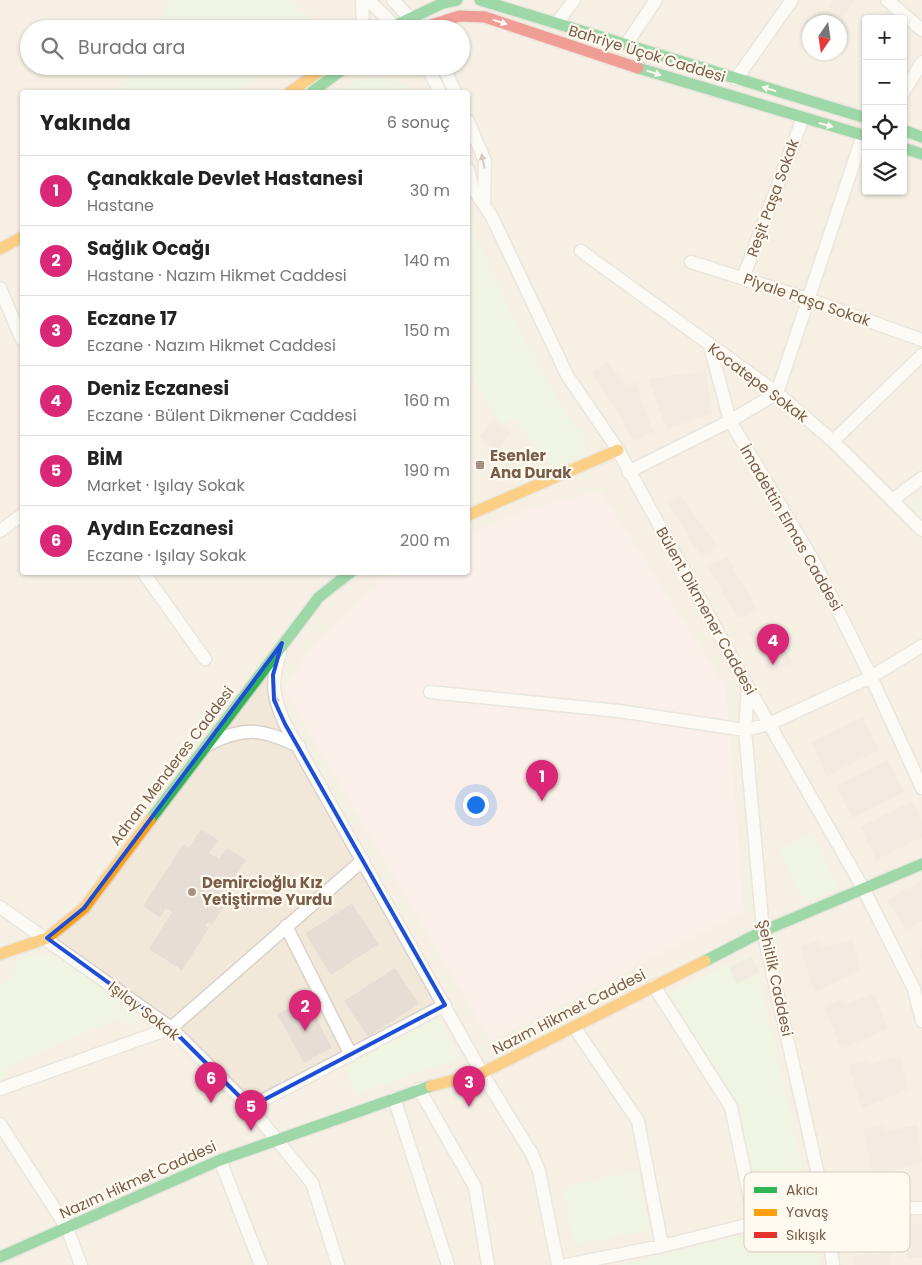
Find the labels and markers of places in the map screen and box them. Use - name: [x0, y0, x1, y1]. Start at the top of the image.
- place label: Esenler Ana Durak: [490, 445, 572, 483]
- marker: Esenler Ana Durak: [474, 459, 486, 471]
- pin: 4: [757, 624, 789, 665]
- pin: 1: [526, 760, 558, 801]
- place label: Demircioğlu Kız Yetiştirme Yurdu: [202, 872, 332, 910]
- marker: Demircioğlu Kız Yetiştirme Yurdu: [186, 886, 198, 898]
- pin: 2: [289, 990, 321, 1031]
- pin: 6: [195, 1062, 227, 1103]
- pin: 3: [453, 1066, 485, 1107]
- pin: 5: [235, 1090, 267, 1131]

